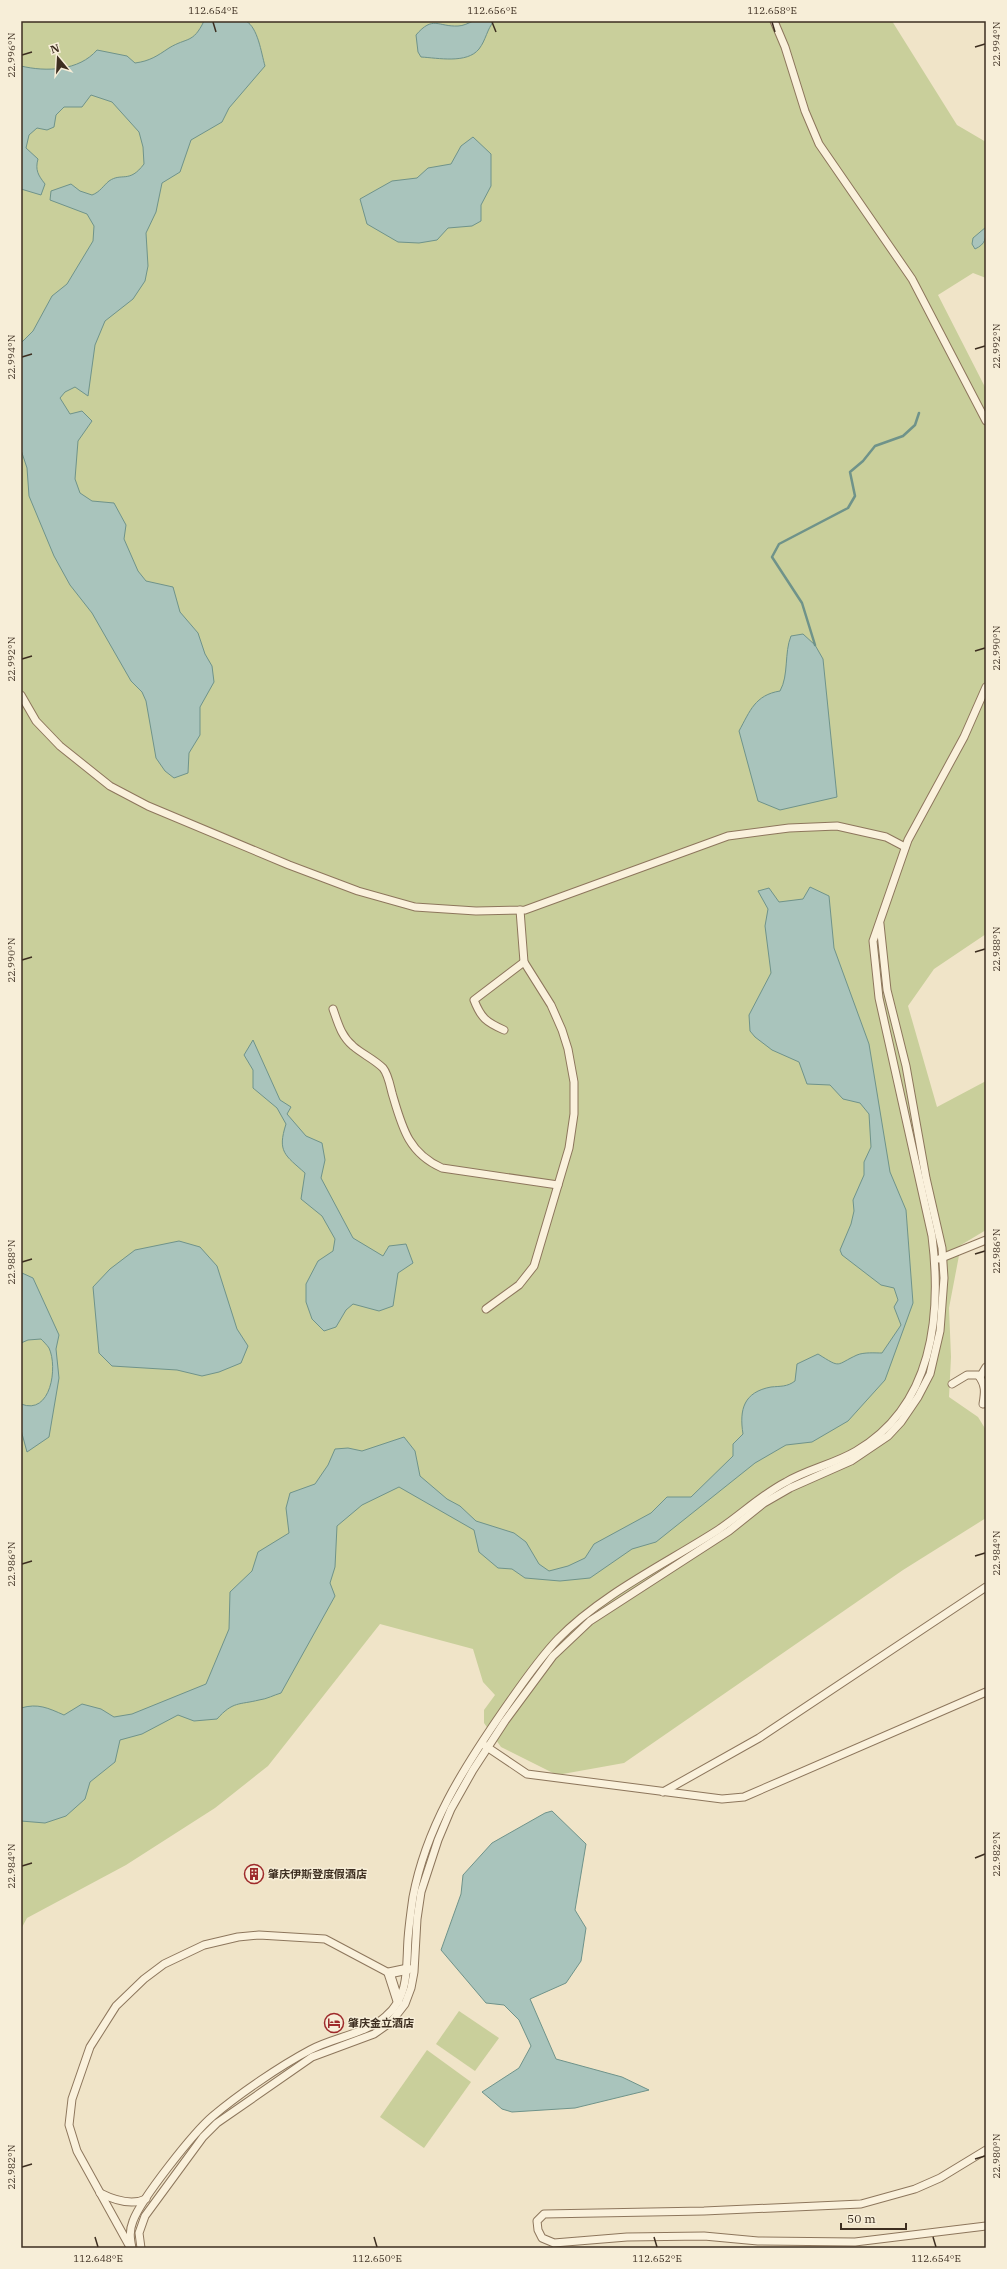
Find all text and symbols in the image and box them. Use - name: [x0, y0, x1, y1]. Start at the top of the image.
- text: 112.654°E: [188, 4, 238, 17]
- text: 112.656°E: [467, 4, 517, 17]
- text: 112.658°E: [747, 4, 797, 17]
- text: 22.994°N: [990, 21, 1003, 67]
- text: 22.996°N: [5, 32, 18, 78]
- north arrow: [38, 38, 78, 78]
- text: N: [49, 40, 61, 56]
- text: 22.992°N: [990, 323, 1003, 369]
- text: 22.994°N: [5, 334, 18, 380]
- text: 22.990°N: [990, 625, 1003, 671]
- text: 22.992°N: [5, 636, 18, 682]
- text: 22.988°N: [990, 926, 1003, 972]
- text: 22.990°N: [5, 937, 18, 983]
- text: 22.986°N: [990, 1228, 1003, 1274]
- text: 22.988°N: [5, 1239, 18, 1285]
- text: 22.984°N: [990, 1530, 1003, 1576]
- text: 22.986°N: [5, 1541, 18, 1587]
- text: 22.982°N: [990, 1831, 1003, 1877]
- text: 22.984°N: [5, 1843, 18, 1889]
- building icon: 肇庆伊斯登度假酒店: [243, 1863, 265, 1885]
- place label: 肇庆伊斯登度假酒店: [268, 1867, 367, 1881]
- hotel icon: 肇庆金立酒店: [323, 2012, 345, 2034]
- place label: 肇庆金立酒店: [348, 2016, 414, 2030]
- text: 22.980°N: [990, 2133, 1003, 2179]
- text: 22.982°N: [5, 2144, 18, 2190]
- scale bar: [841, 2205, 906, 2231]
- text: 50 m: [847, 2211, 876, 2226]
- text: 112.648°E: [73, 2252, 123, 2265]
- text: 112.650°E: [352, 2252, 402, 2265]
- text: 112.652°E: [632, 2252, 682, 2265]
- text: 112.654°E: [911, 2252, 961, 2265]

